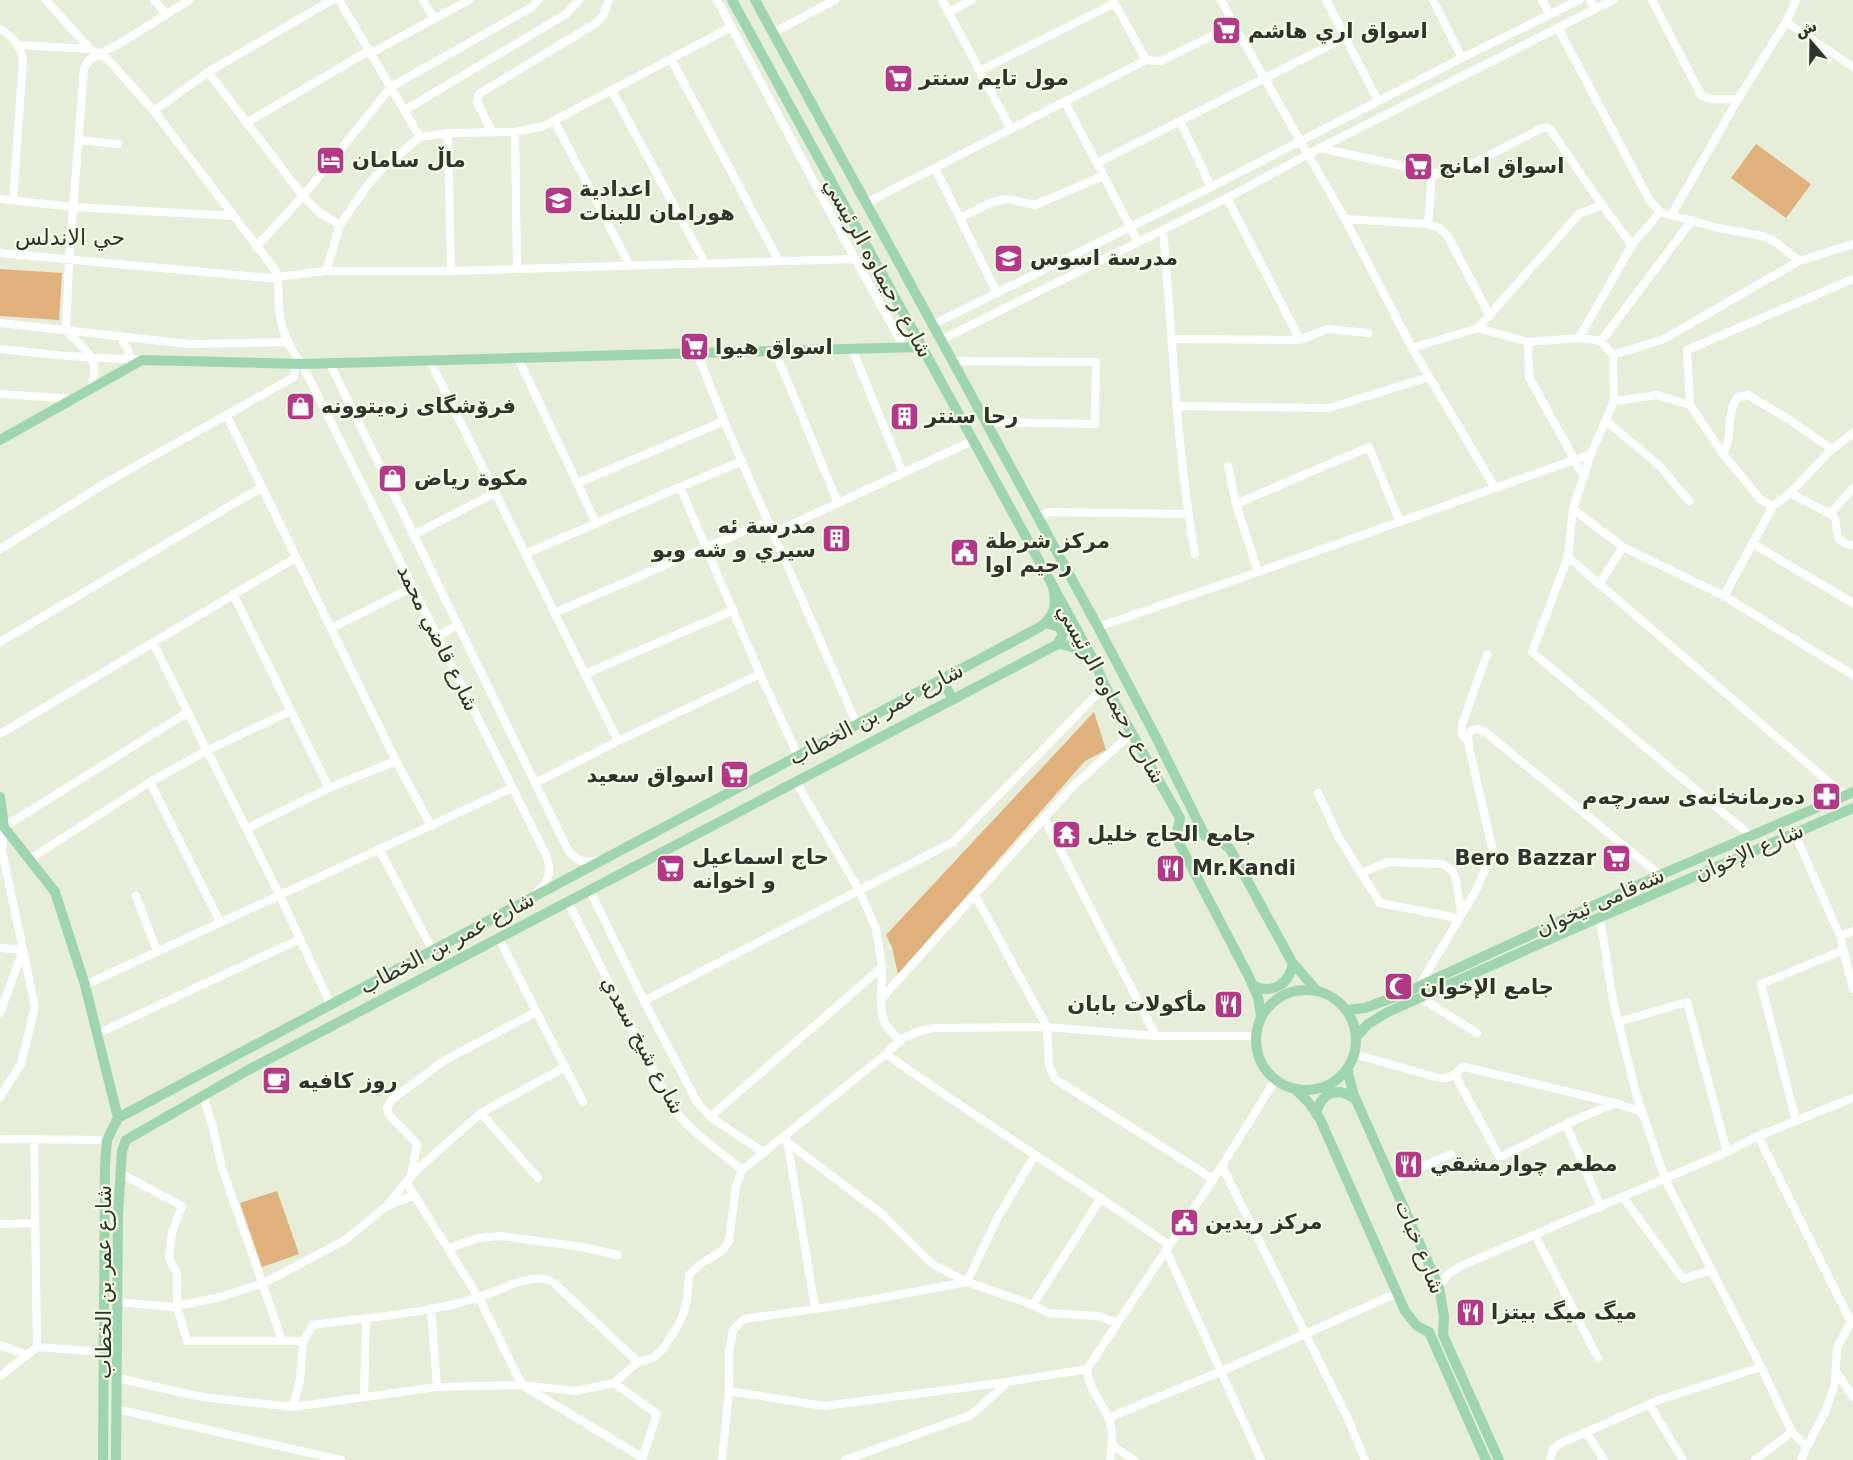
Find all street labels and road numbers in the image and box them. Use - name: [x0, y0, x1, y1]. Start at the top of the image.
- street label: شارع رحيماوه الرئيسي: [819, 174, 937, 362]
- street label: شارع قاضي محمد: [392, 561, 484, 715]
- street label: شارع رحيماوه الرئيسي: [1052, 600, 1170, 788]
- street label: شارع عمر بن الخطاب: [785, 658, 967, 770]
- street label: شارع الإخوان: [1691, 818, 1807, 886]
- street label: شەقامی ئیخوان: [1532, 863, 1668, 941]
- street label: شارع عمر بن الخطاب: [356, 887, 538, 999]
- street label: شارع شيخ سعدي: [597, 972, 689, 1118]
- street label: شارع عمر بن الخطاب: [92, 1185, 116, 1379]
- street label: شارع خبات: [1390, 1197, 1450, 1297]

